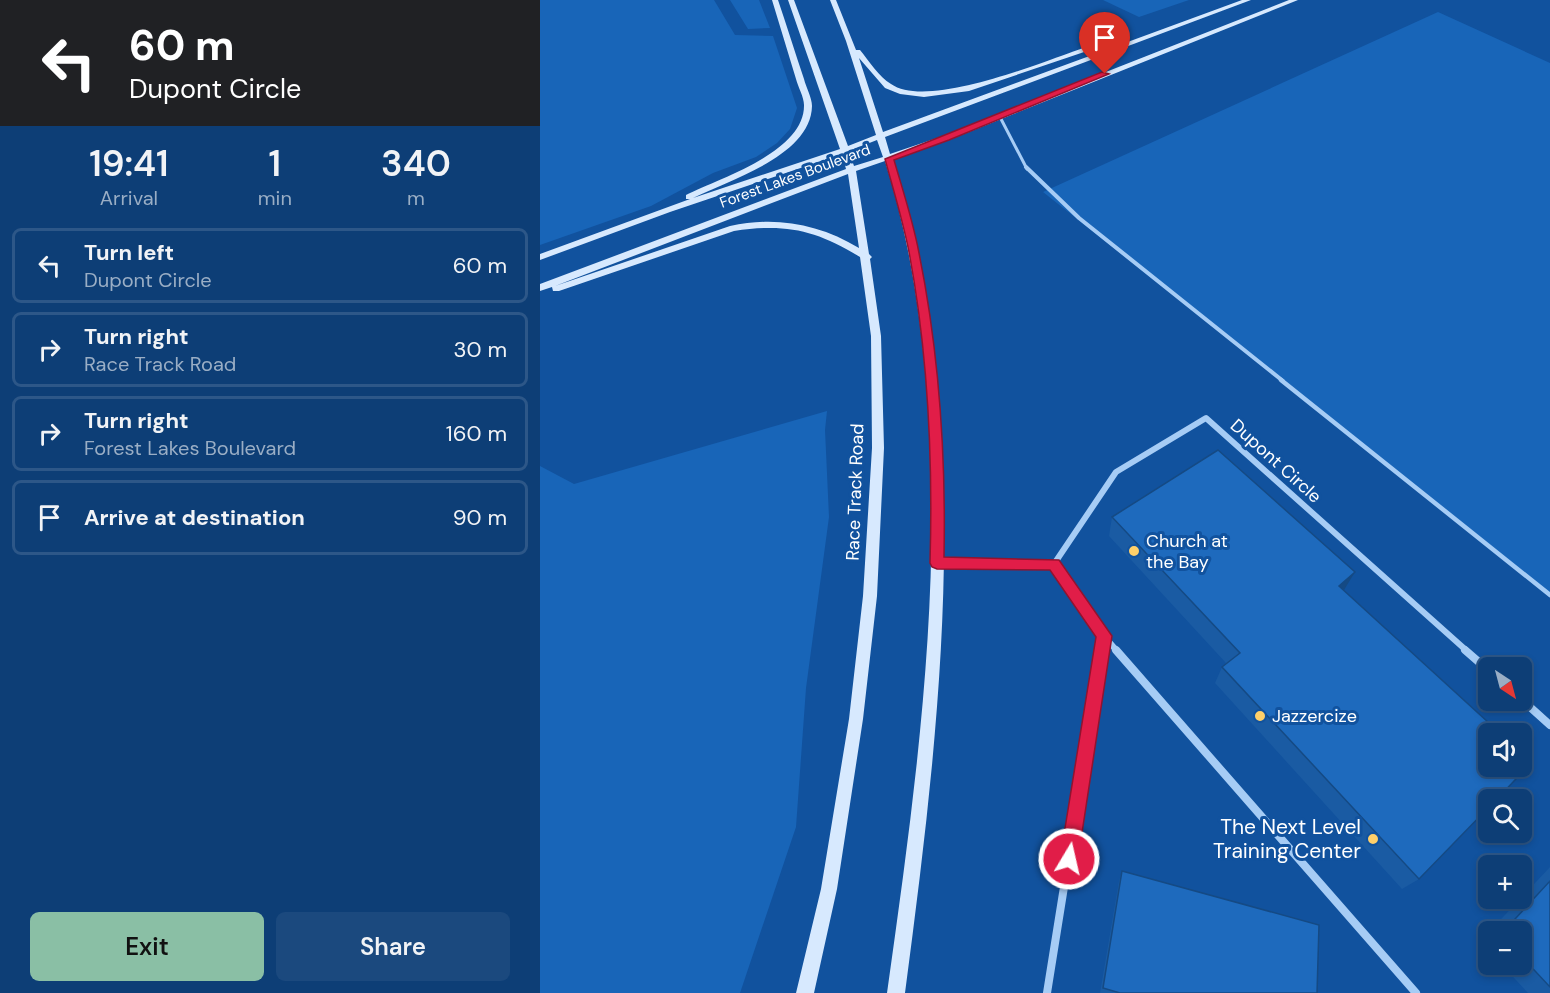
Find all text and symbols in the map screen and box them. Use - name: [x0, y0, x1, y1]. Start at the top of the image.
- pin: [1079, 12, 1130, 74]
- text: 60 m: [129, 18, 235, 73]
- icon: arrive: [1088, 21, 1121, 54]
- icon: left: [30, 24, 108, 102]
- text: Dupont Circle: [129, 71, 301, 106]
- street label: Forest Lakes Boulevard: [717, 139, 873, 213]
- text: 19:41: [89, 140, 169, 187]
- text: 1: [269, 140, 281, 187]
- text: 340: [381, 140, 451, 187]
- text: Arrival: [100, 185, 158, 211]
- text: min: [258, 185, 292, 211]
- text: m: [407, 185, 425, 211]
- text: Turn left: [84, 238, 174, 267]
- icon: left: [33, 249, 66, 282]
- text: 60 m: [453, 251, 507, 280]
- text: Dupont Circle: [84, 267, 212, 293]
- text: Turn right: [84, 322, 189, 351]
- icon: right: [33, 333, 66, 366]
- text: 30 m: [453, 335, 507, 364]
- text: Race Track Road: [84, 351, 236, 377]
- text: Turn right: [84, 406, 189, 435]
- street label: Dupont Circle: [1225, 414, 1327, 508]
- icon: right: [33, 417, 66, 450]
- text: 160 m: [446, 419, 507, 448]
- street label: Race Track Road: [841, 423, 869, 561]
- text: Forest Lakes Boulevard: [84, 435, 296, 461]
- icon: arrive: [33, 501, 66, 534]
- text: Arrive at destination: [84, 503, 305, 532]
- text: 90 m: [453, 503, 507, 532]
- place label: Church at the Bay: [1146, 529, 1228, 574]
- marker: Church at the Bay: [1127, 544, 1141, 558]
- north arrow: [1478, 657, 1532, 711]
- map controls: [1478, 657, 1532, 975]
- place label: Jazzercize: [1272, 704, 1357, 728]
- marker: Jazzercize: [1253, 709, 1267, 723]
- button: sound: [1478, 723, 1532, 777]
- button: search: [1478, 789, 1532, 843]
- place label: The Next Level Training Center: [1213, 813, 1361, 865]
- position arrow: [1037, 827, 1101, 891]
- marker: The Next Level Training Center: [1366, 832, 1380, 846]
- button: +: [1478, 855, 1532, 909]
- button: Exit: [30, 912, 264, 981]
- button: Share: [276, 912, 510, 981]
- button: −: [1478, 921, 1532, 975]

